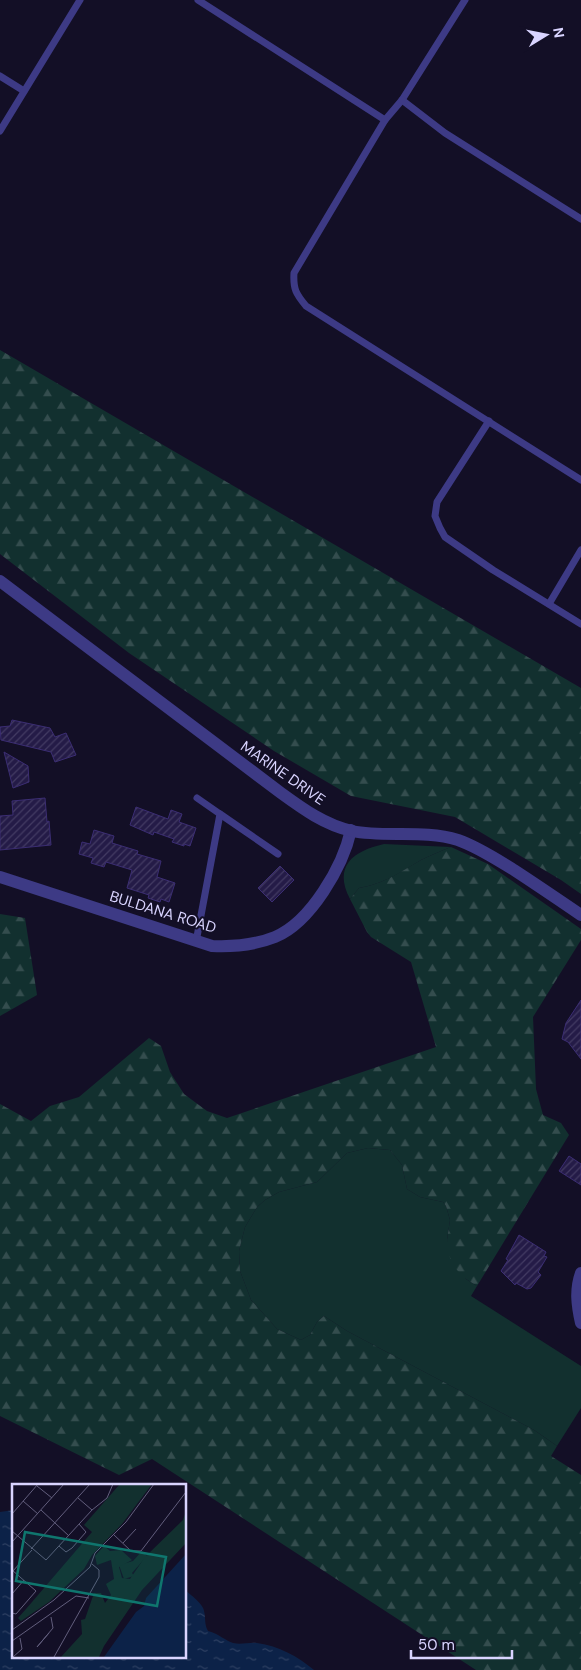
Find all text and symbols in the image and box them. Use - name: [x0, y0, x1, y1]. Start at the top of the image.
- north arrow: [521, 10, 571, 60]
- text: N: [549, 26, 569, 39]
- street label: MARINE DRIVE: [237, 736, 329, 810]
- street label: BULDANA ROAD: [107, 886, 219, 938]
- inset map: [12, 1484, 186, 1658]
- scale bar: [411, 1628, 512, 1660]
- text: 50 m: [418, 1635, 455, 1655]

